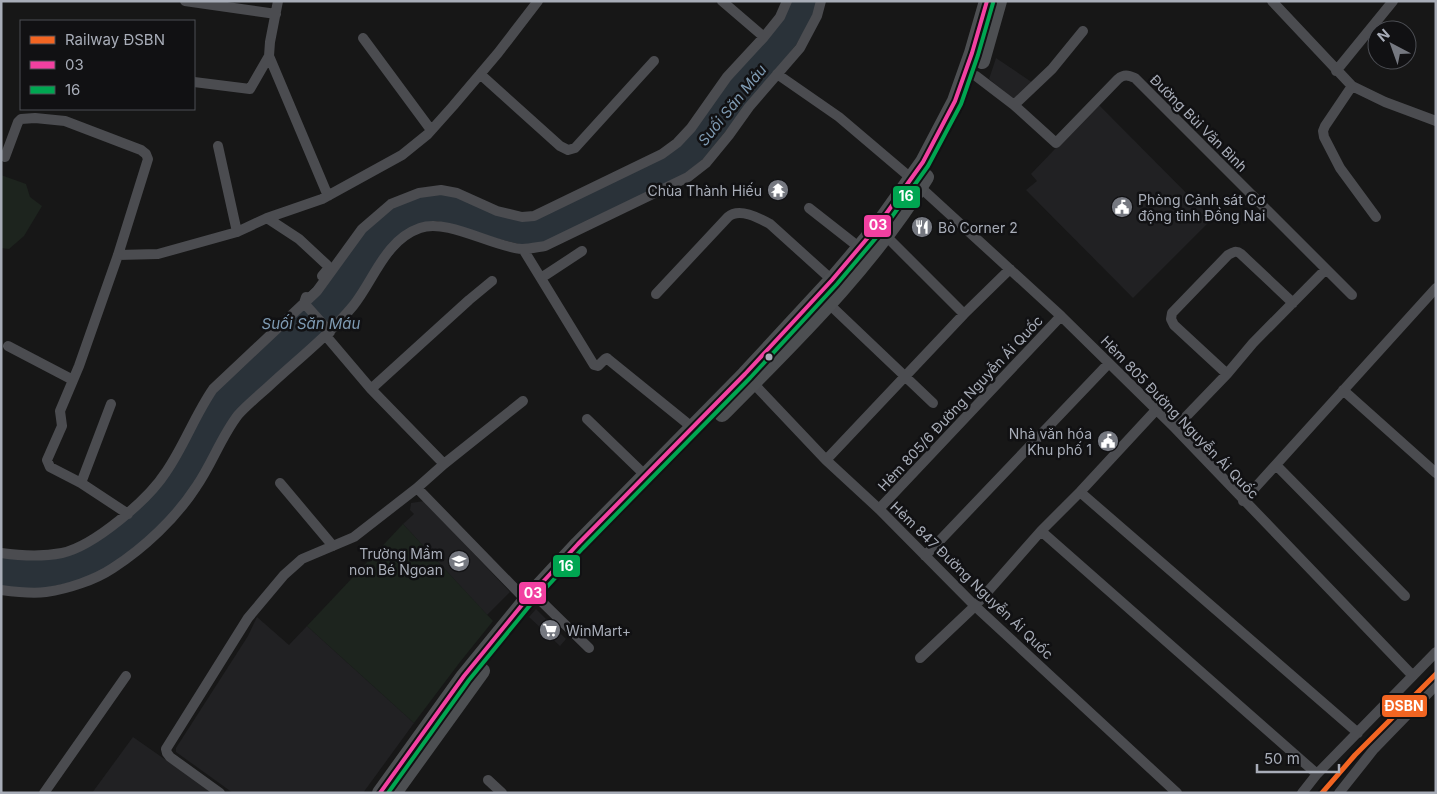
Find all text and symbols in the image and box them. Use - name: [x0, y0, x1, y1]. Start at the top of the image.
- legend: [20, 20, 195, 110]
- north arrow: [1367, 20, 1417, 70]
- text: N: [1374, 25, 1393, 45]
- text: Railway ĐSBN: [65, 30, 165, 49]
- text: 03: [65, 55, 84, 74]
- water label: Suối Săn Máu: [694, 61, 771, 149]
- street label: Đường Bùi Văn Bình: [1147, 71, 1251, 175]
- text: 16: [65, 80, 80, 99]
- temple icon: Chùa Thành Hiếu: [766, 178, 790, 202]
- place label: Chùa Thành Hiếu: [648, 182, 762, 199]
- line badge: 16: [892, 185, 921, 209]
- text: 16: [898, 187, 914, 204]
- place label: Phòng Cảnh sát Cơ động tỉnh Đồng Nai: [1138, 191, 1265, 224]
- public building icon: Phòng Cảnh sát Cơ động tỉnh Đồng Nai: [1110, 195, 1134, 219]
- line badge: 03: [863, 214, 892, 238]
- restaurant icon: Bò Corner 2: [910, 215, 934, 239]
- text: 03: [869, 216, 887, 233]
- place label: Bò Corner 2: [938, 219, 1018, 236]
- street label: Hẻm 805/6 Đường Nguyễn Ái Quốc: [874, 312, 1046, 494]
- water label: Suối Săn Máu: [262, 314, 361, 333]
- street label: Hẻm 805 Đường Nguyễn Ái Quốc: [1097, 332, 1263, 502]
- unlabelled marker: [764, 352, 774, 362]
- place label: Nhà văn hóa Khu phố 1: [1009, 425, 1092, 458]
- public building icon: Nhà văn hóa Khu phố 1: [1096, 429, 1120, 453]
- street label: Hẻm 847 Đường Nguyễn Ái Quốc: [887, 498, 1057, 662]
- place label: Trường Mầm non Bé Ngoan: [349, 545, 443, 578]
- school or university icon: Trường Mầm non Bé Ngoan: [447, 549, 471, 573]
- line badge: 16: [552, 554, 581, 578]
- text: 16: [558, 557, 574, 574]
- line badge: 03: [518, 581, 547, 605]
- text: 03: [524, 584, 542, 601]
- supermarket icon: WinMart+: [538, 618, 562, 642]
- place label: WinMart+: [566, 622, 631, 639]
- line badge: ĐSBN: [1381, 694, 1428, 718]
- text: ĐSBN: [1384, 697, 1424, 714]
- scale bar: [1257, 742, 1340, 774]
- text: 50 m: [1264, 749, 1300, 768]

